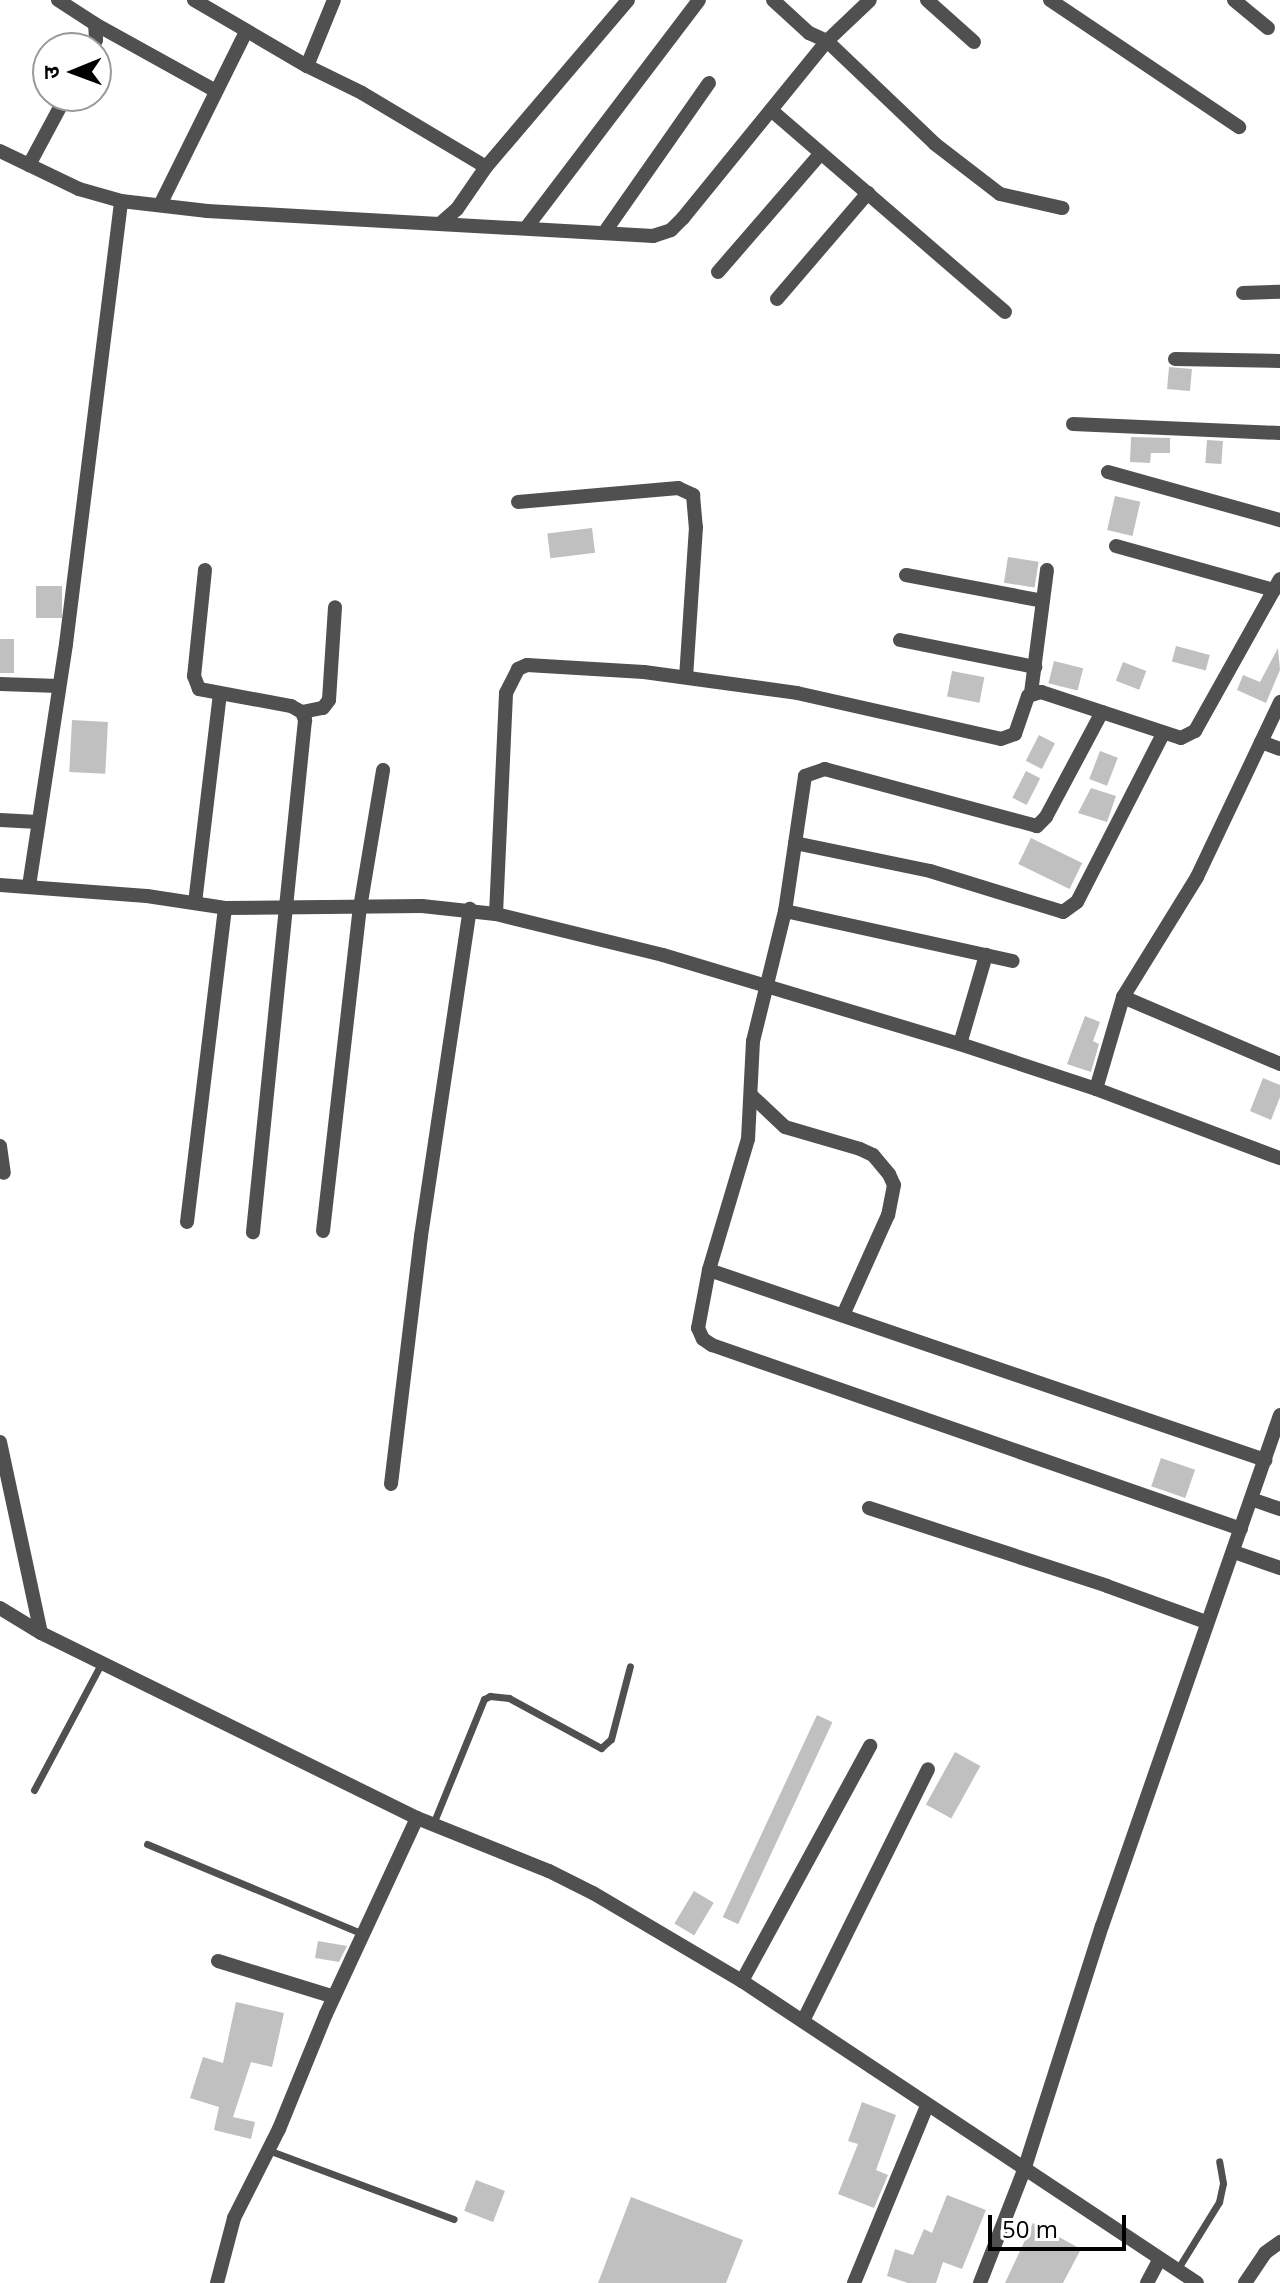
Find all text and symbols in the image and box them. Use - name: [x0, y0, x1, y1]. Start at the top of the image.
- north arrow: [32, 32, 112, 112]
- text: उ: [35, 66, 65, 79]
- scale bar: [992, 2199, 1130, 2249]
- text: 50 m: [1002, 2212, 1058, 2245]

